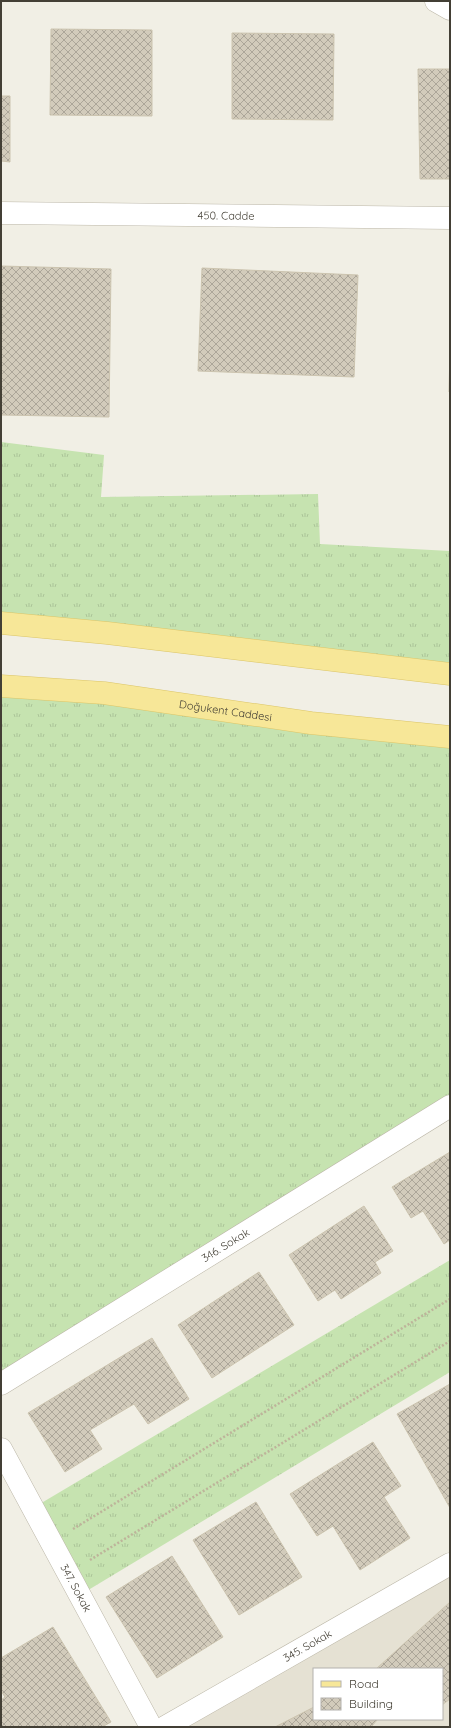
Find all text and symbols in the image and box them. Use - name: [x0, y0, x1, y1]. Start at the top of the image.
- street label: 450. Cadde: [197, 208, 254, 223]
- street label: Doğukent Caddesi: [178, 697, 273, 724]
- street label: 346. Sokak: [199, 1225, 252, 1265]
- street label: 347. Sokak: [57, 1562, 95, 1615]
- street label: 345. Sokak: [281, 1626, 334, 1665]
- legend: [313, 1668, 443, 1720]
- text: Road: [349, 1676, 379, 1691]
- text: Building: [349, 1696, 393, 1711]

